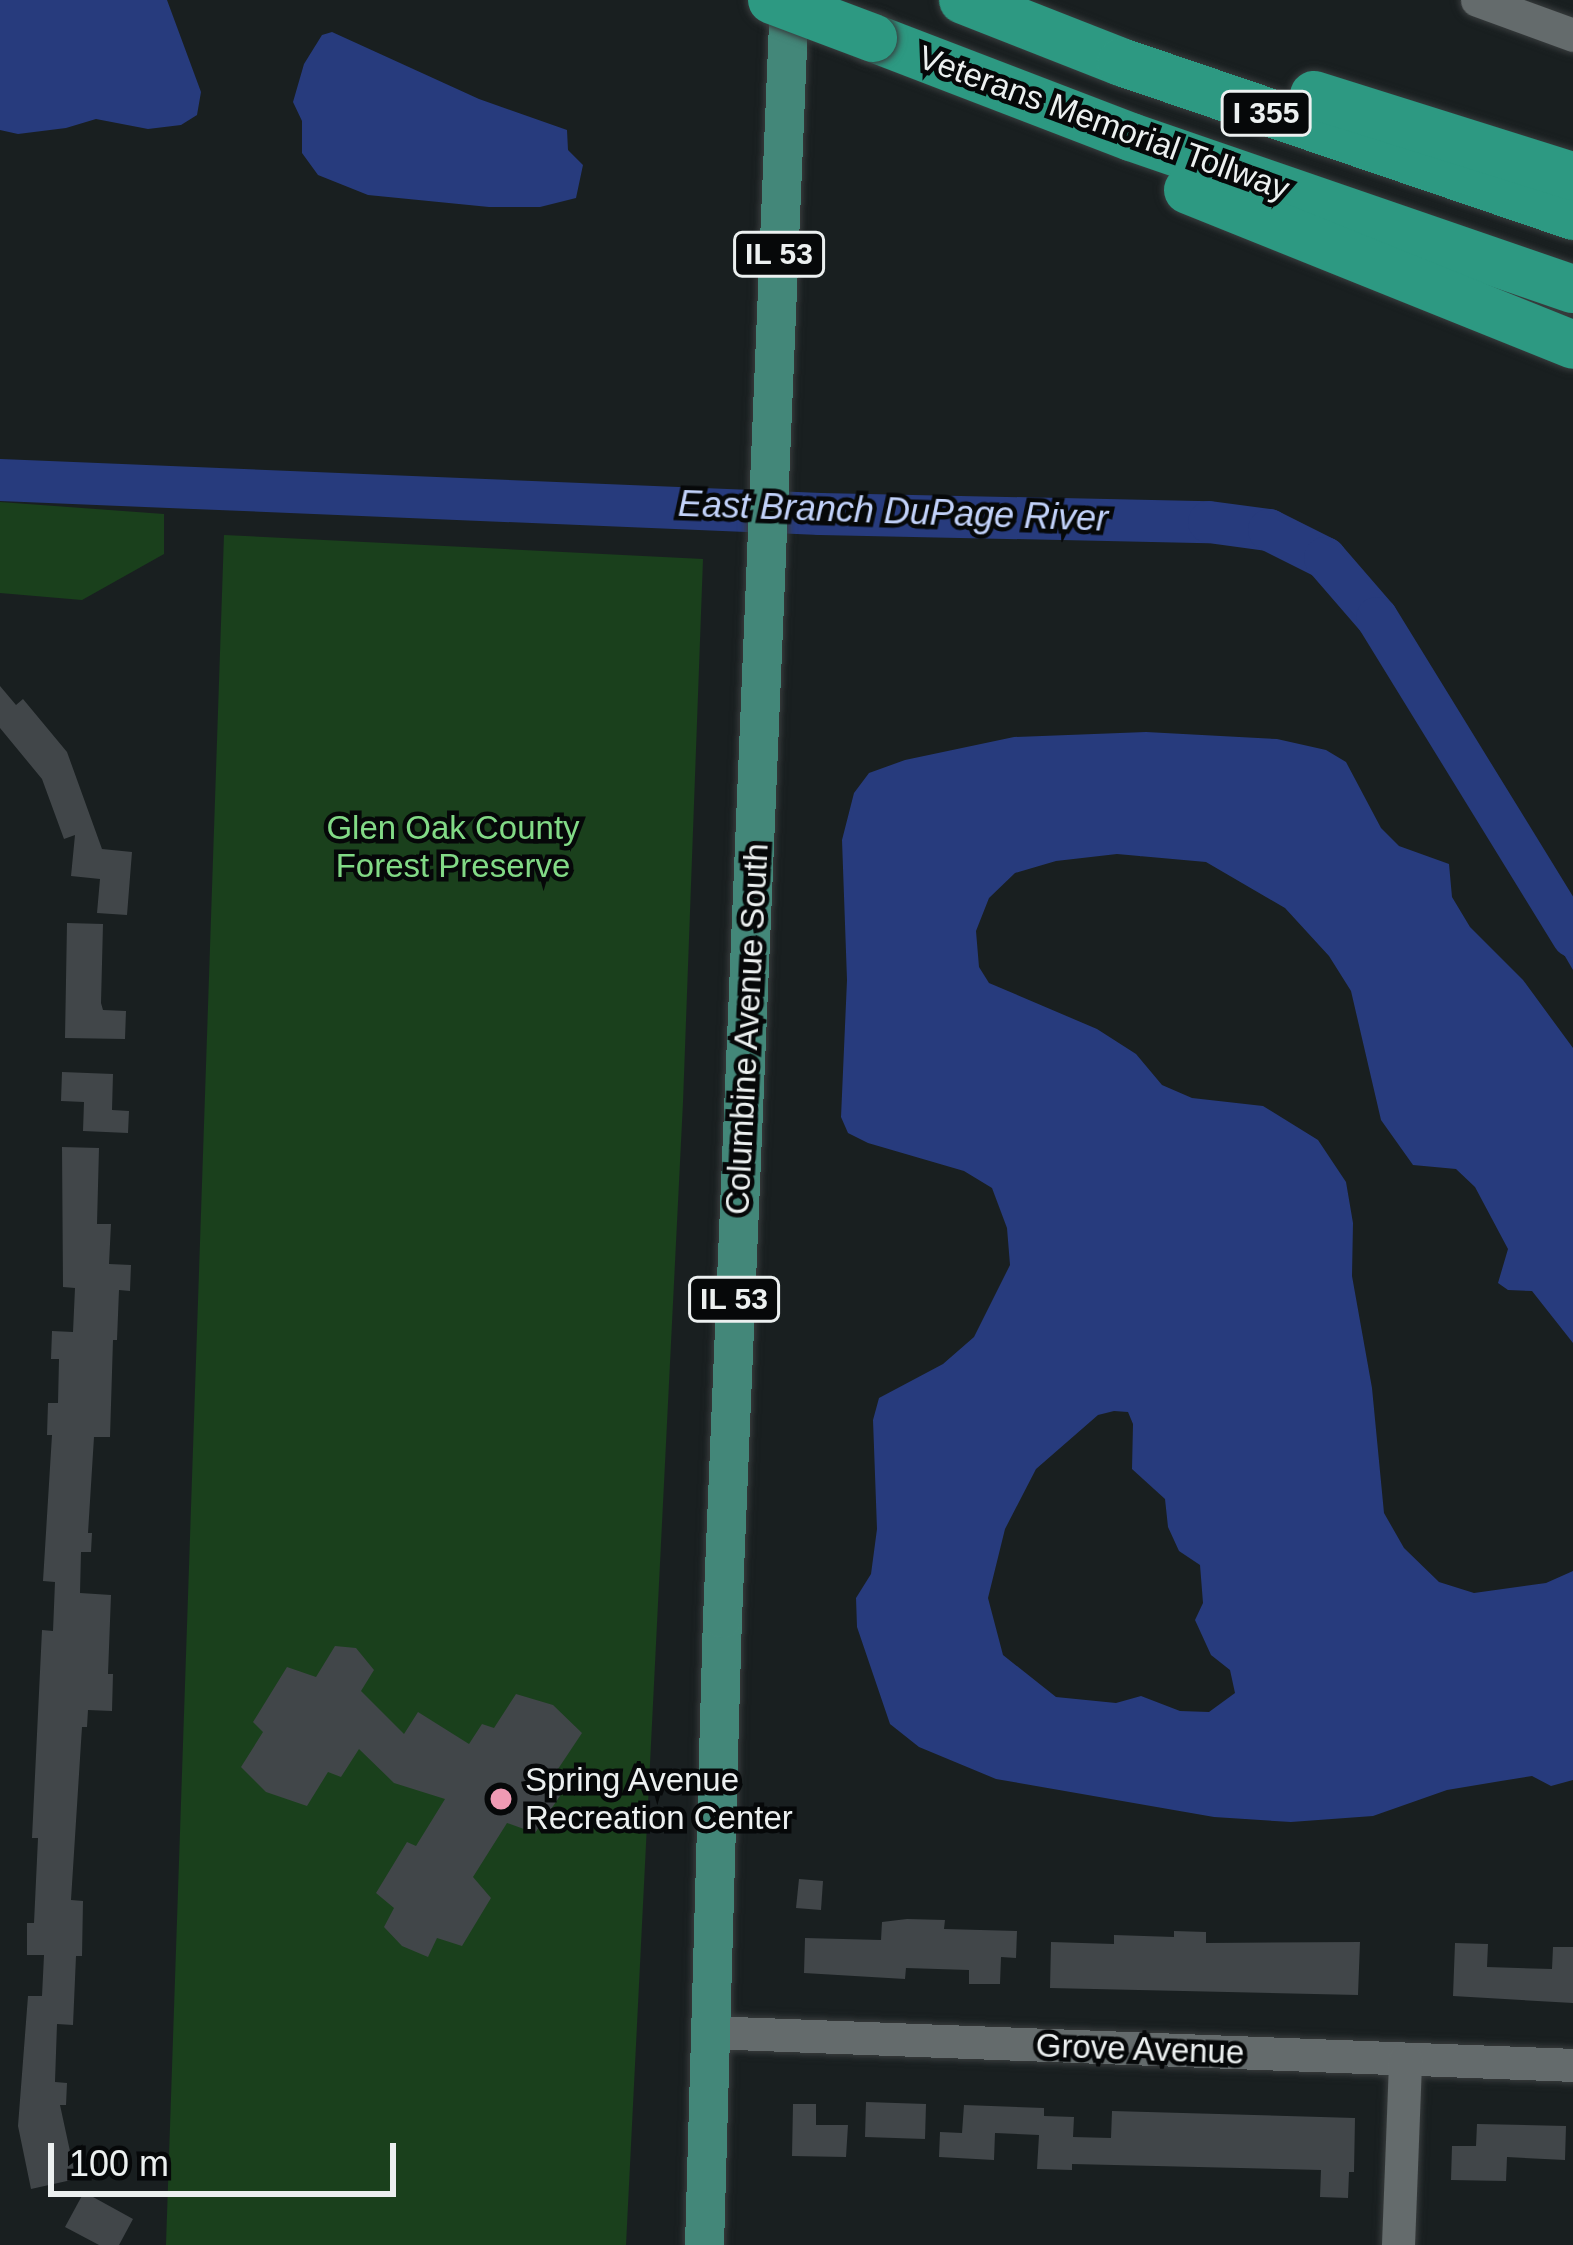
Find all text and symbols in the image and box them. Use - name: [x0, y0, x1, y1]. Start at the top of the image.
- street label: Veterans Memorial Tollway: [913, 37, 1295, 209]
- road number: I 355: [1218, 89, 1314, 137]
- road number: IL 53: [731, 230, 827, 278]
- water label: East Branch DuPage River: [677, 482, 1109, 540]
- park label: Glen Oak County Forest Preserve: [326, 808, 580, 886]
- street label: Columbine Avenue South: [717, 841, 777, 1217]
- road number: IL 53: [686, 1275, 782, 1323]
- place label: Spring Avenue Recreation Center: [525, 1760, 793, 1838]
- marker: Spring Avenue Recreation Center: [488, 1786, 514, 1812]
- street label: Grove Avenue: [1034, 2026, 1246, 2072]
- scale bar: [54, 2119, 402, 2193]
- text: 100 m: [69, 2143, 169, 2184]

